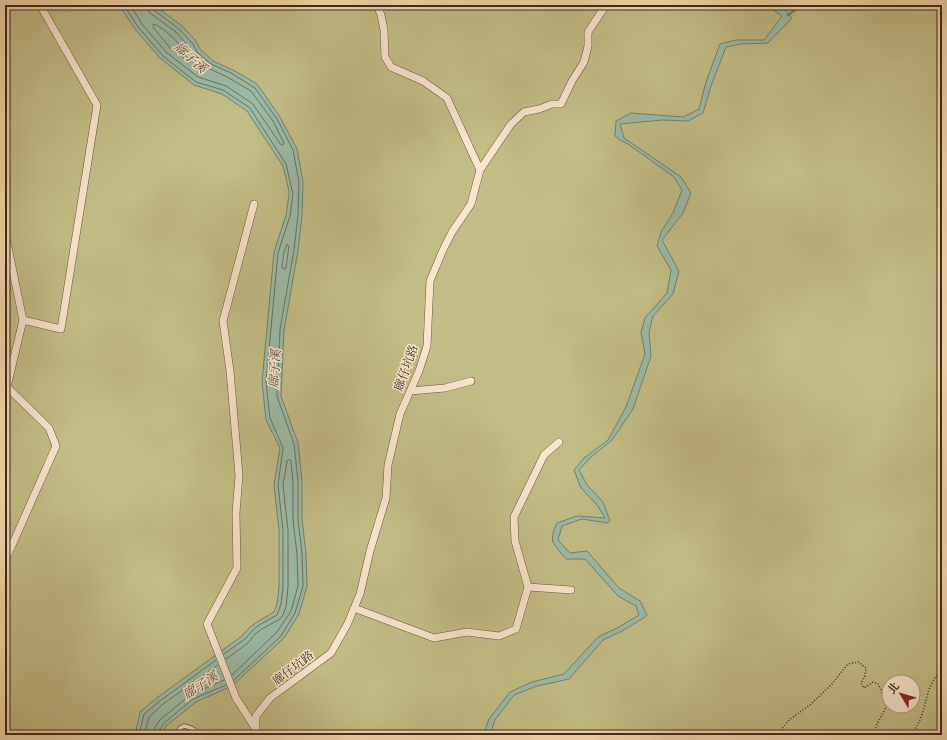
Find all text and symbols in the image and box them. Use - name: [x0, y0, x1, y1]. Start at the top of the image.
- water label: 廍子溪: [171, 39, 212, 77]
- street label: 廍仔坑路: [391, 343, 421, 393]
- water label: 廍子溪: [266, 347, 283, 389]
- street label: 廍仔坑路: [270, 648, 316, 688]
- water label: 廍子溪: [180, 667, 222, 702]
- north arrow: [881, 674, 921, 714]
- text: 北: [885, 680, 902, 696]

